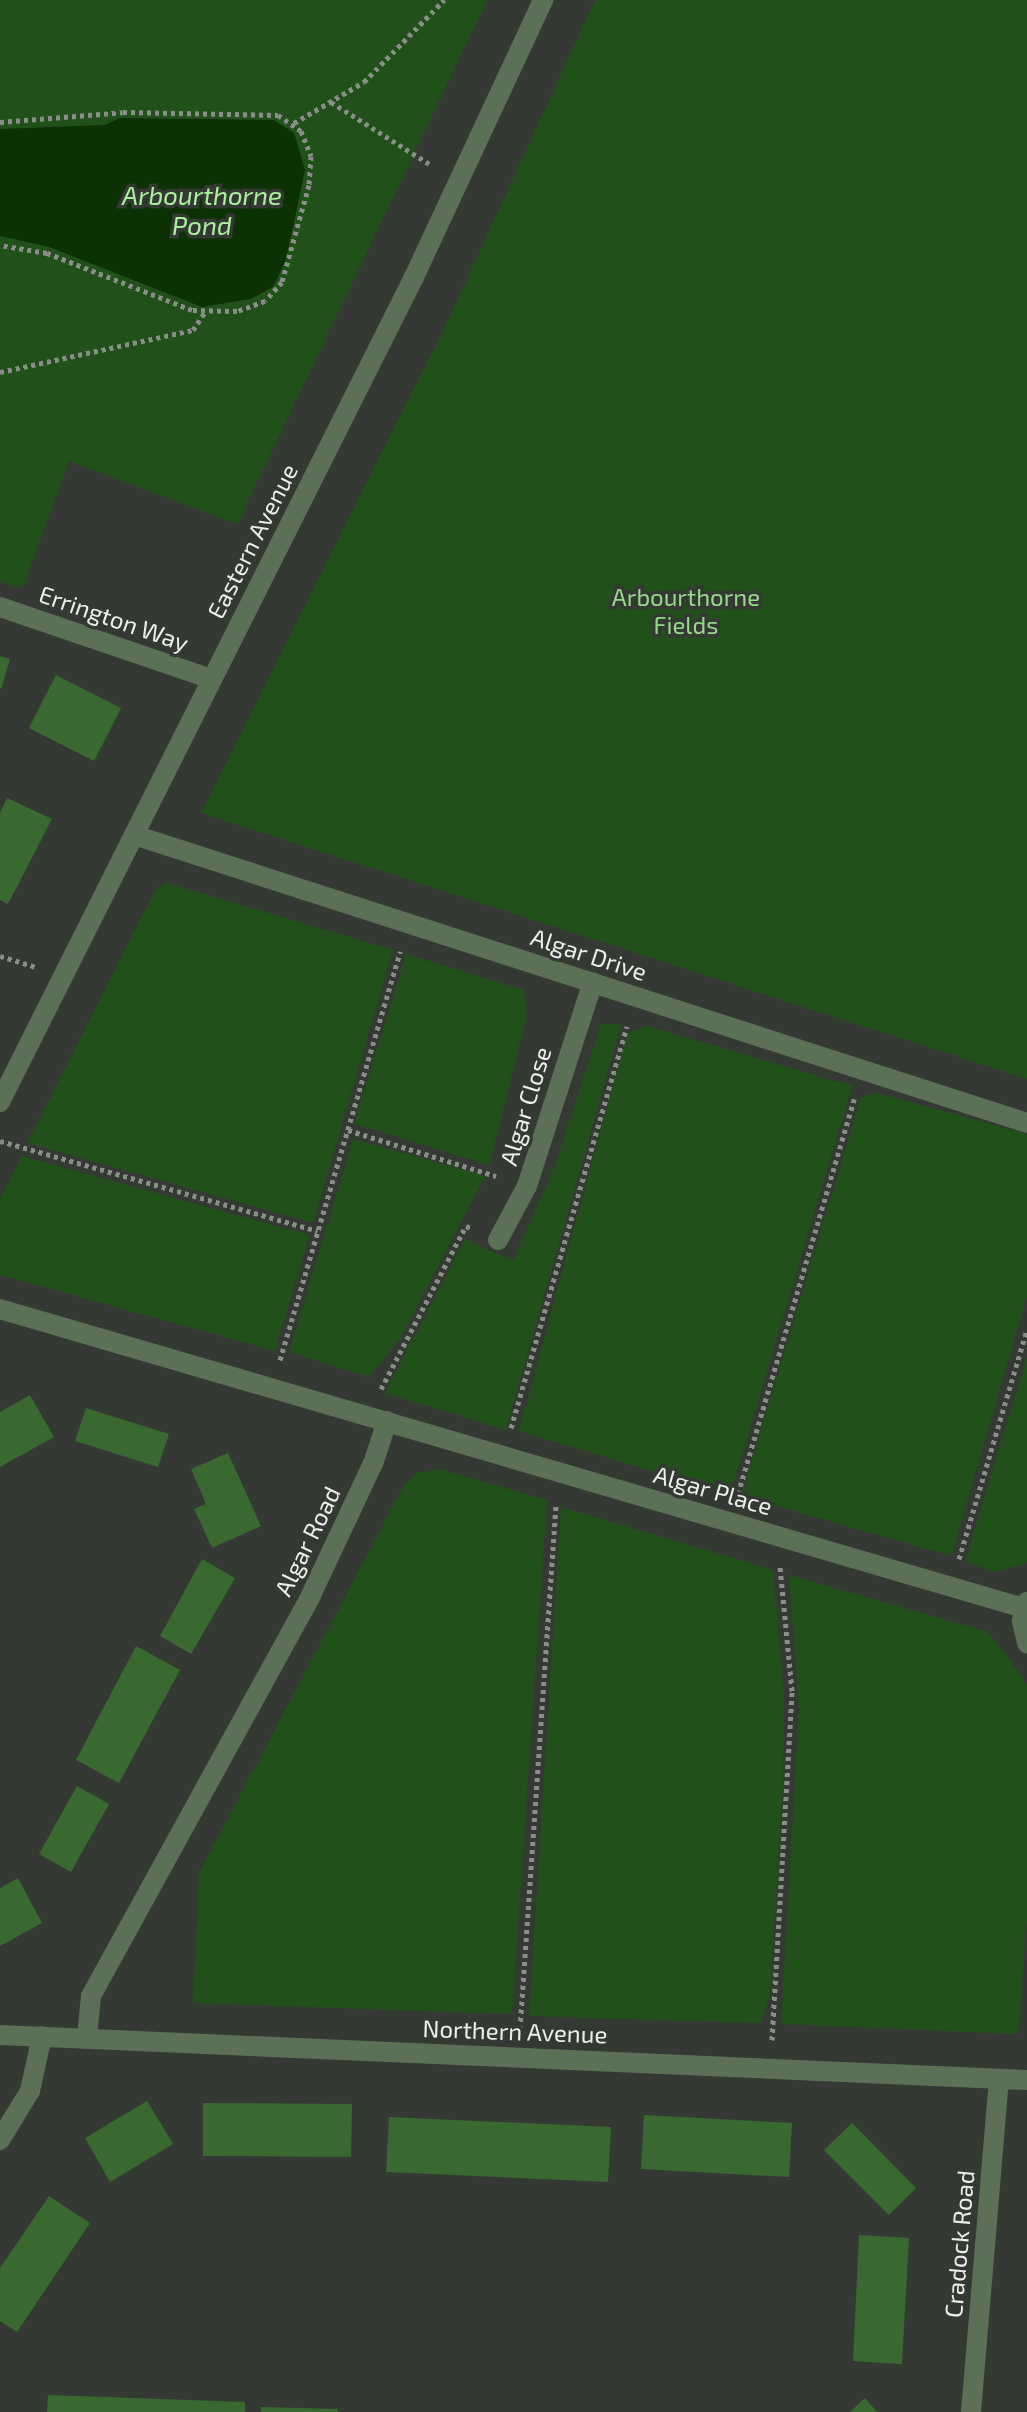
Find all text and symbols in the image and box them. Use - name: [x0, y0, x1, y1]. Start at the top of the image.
- water label: Arbourthorne Pond: [122, 179, 282, 240]
- street label: Eastern Avenue: [201, 459, 303, 623]
- street label: Errington Way: [35, 579, 193, 657]
- park label: Arbourthorne Fields: [612, 583, 760, 639]
- street label: Algar Drive: [527, 922, 651, 986]
- street label: Algar Close: [493, 1043, 557, 1169]
- street label: Algar Place: [650, 1459, 776, 1521]
- street label: Algar Road: [268, 1481, 346, 1601]
- street label: Northern Avenue: [422, 2013, 608, 2049]
- street label: Cradock Road: [938, 2169, 980, 2319]

